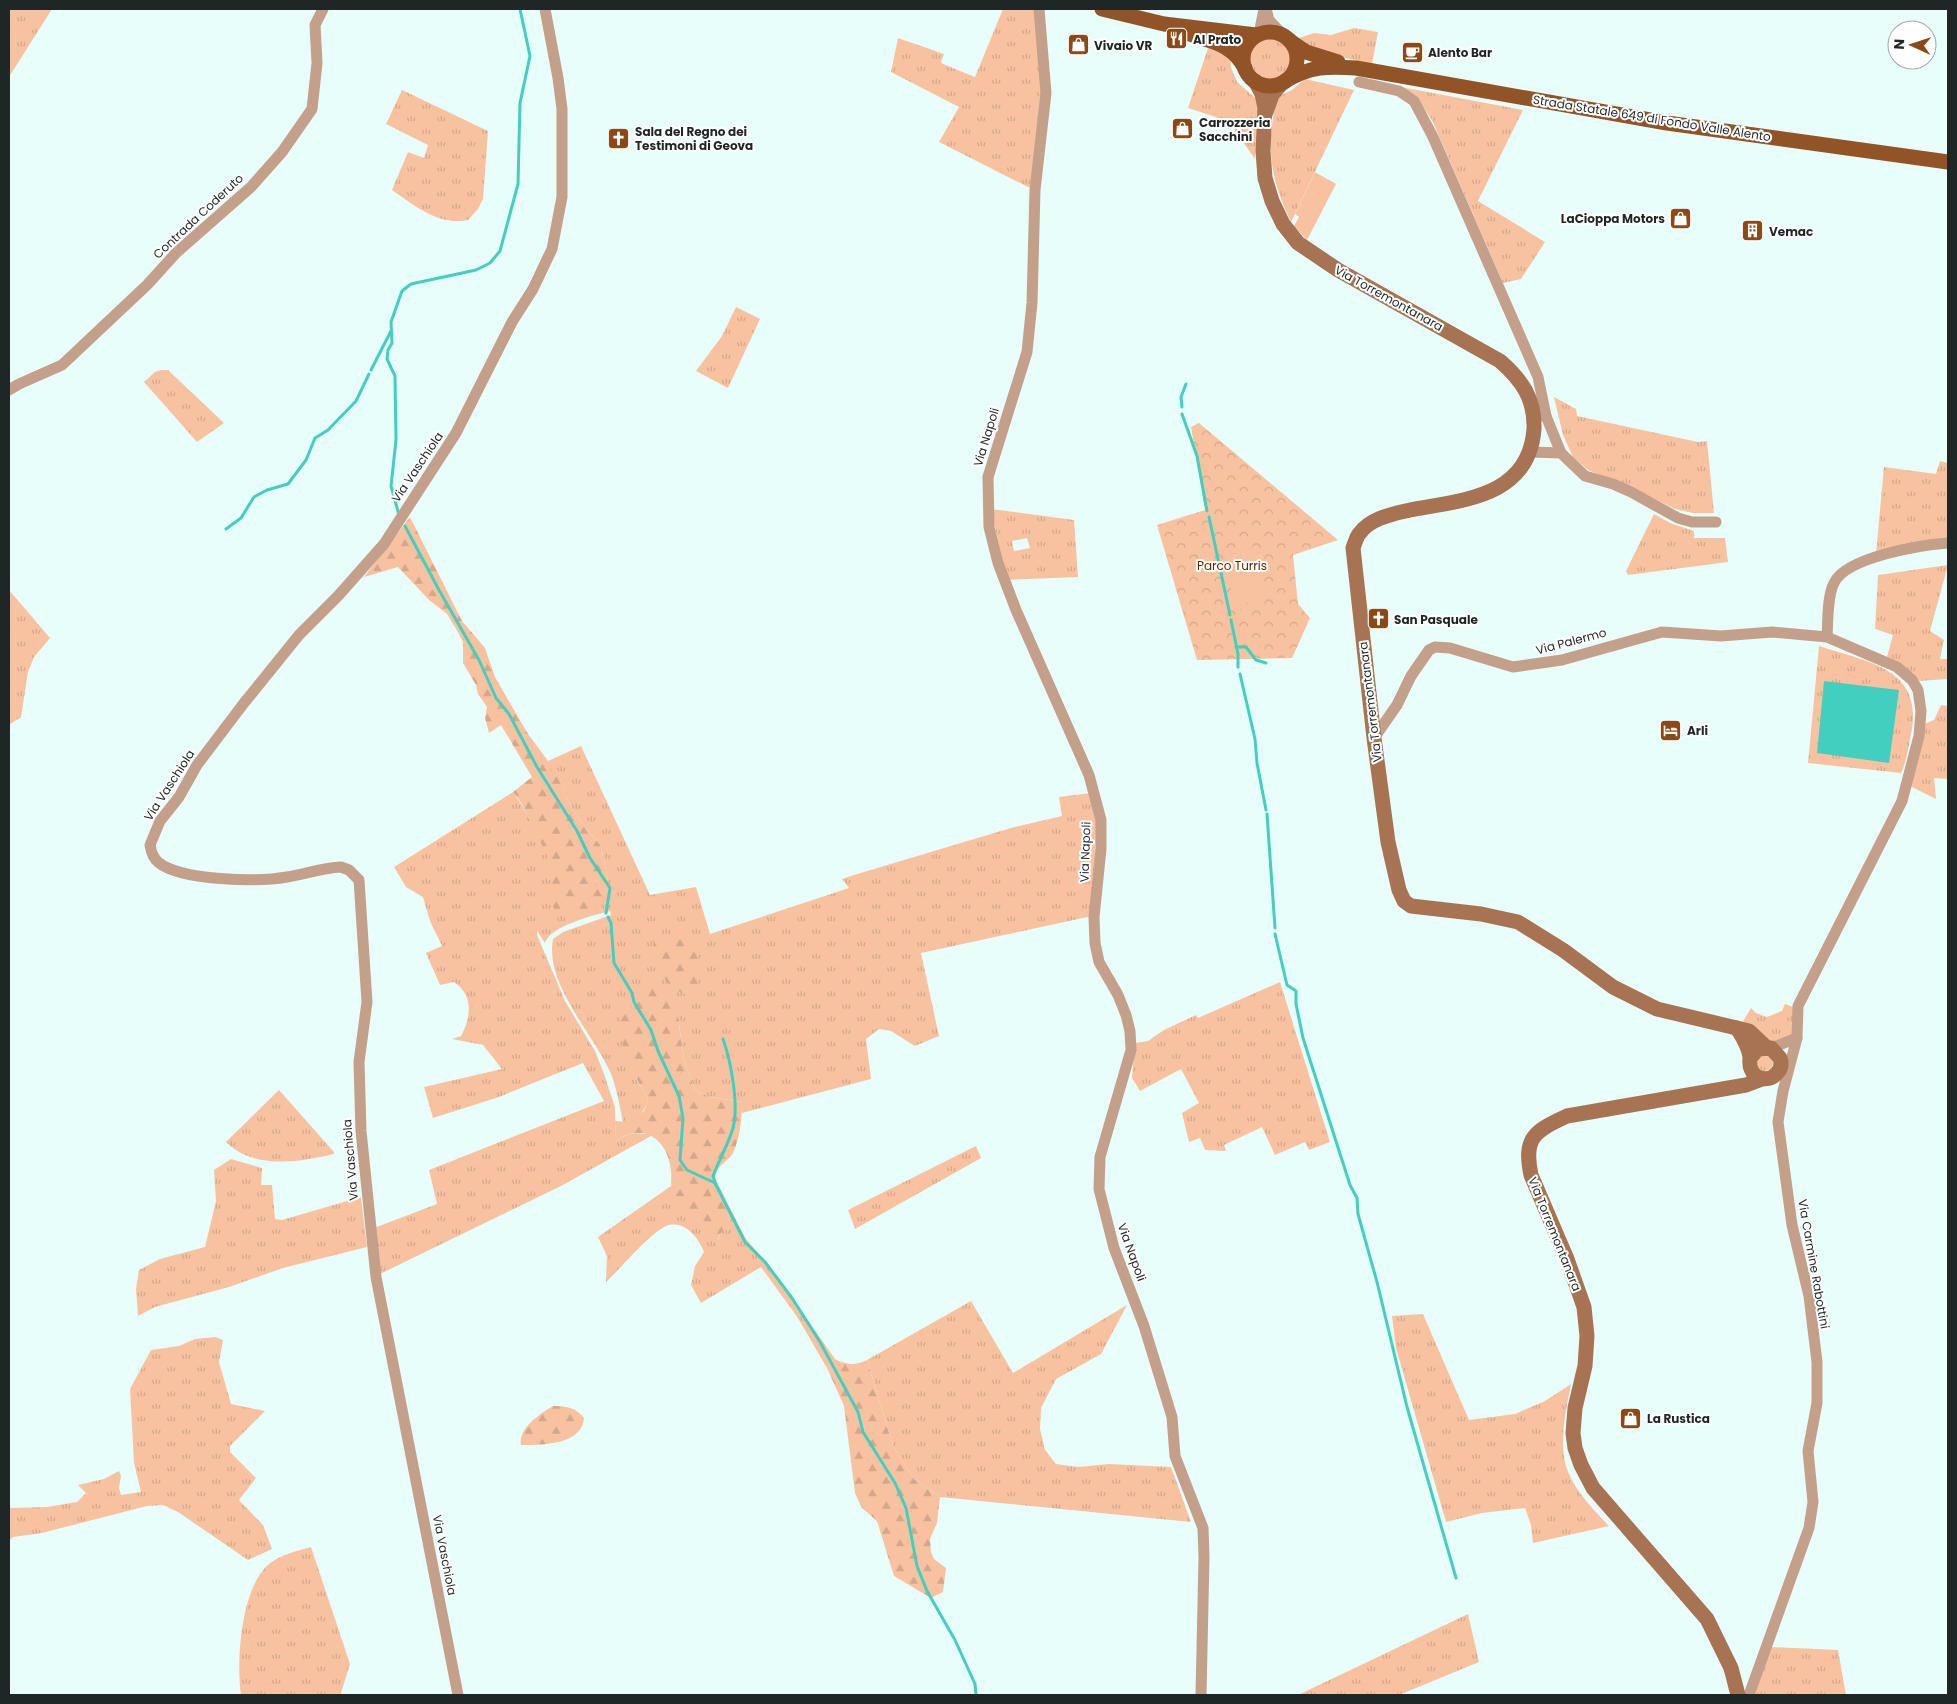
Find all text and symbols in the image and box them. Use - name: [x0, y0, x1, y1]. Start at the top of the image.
- north arrow: [1887, 20, 1937, 70]
- restaurant icon: Al Prato: [1165, 27, 1189, 51]
- place label: Al Prato: [1193, 31, 1242, 48]
- shop icon: Vivaio VR: [1066, 33, 1090, 57]
- place label: Vivaio VR: [1094, 37, 1152, 54]
- text: N: [1889, 39, 1909, 50]
- cafe icon: Alento Bar: [1400, 40, 1424, 64]
- place label: Alento Bar: [1428, 44, 1492, 61]
- street label: Strada Statale 649 di Fondo Valle Alento: [1532, 91, 1772, 145]
- place label: Carrozzeria Sacchini: [1199, 114, 1270, 145]
- shop icon: Carrozzeria Sacchini: [1171, 117, 1195, 141]
- place label: Sala del Regno dei Testimoni di Geova: [635, 123, 753, 154]
- church icon: Sala del Regno dei Testimoni di Geova: [607, 126, 631, 150]
- street label: Contrada Coderuto: [149, 169, 247, 262]
- shop icon: LaCioppa Motors: [1669, 206, 1693, 230]
- place label: LaCioppa Motors: [1561, 210, 1665, 227]
- building icon: Vemac: [1741, 219, 1765, 243]
- place label: Vemac: [1769, 223, 1813, 240]
- street label: Via Torremontanara: [1332, 261, 1446, 335]
- street label: Via Napoli: [969, 405, 1003, 468]
- street label: Via Vaschiola: [387, 428, 447, 506]
- park label: Parco Turris: [1197, 557, 1267, 574]
- church icon: San Pasquale: [1366, 607, 1390, 631]
- place label: San Pasquale: [1394, 611, 1478, 628]
- street label: Via Palermo: [1534, 623, 1608, 659]
- street label: Via Torremontanara: [1354, 641, 1386, 763]
- hotel icon: Arli: [1659, 718, 1683, 742]
- place label: Arli: [1687, 722, 1708, 739]
- street label: Via Vaschiola: [140, 746, 198, 824]
- street label: Via Napoli: [1075, 821, 1095, 883]
- street label: Via Vaschiola: [338, 1119, 362, 1201]
- street label: Via Torremontanara: [1524, 1174, 1586, 1294]
- street label: Via Carmine Rabottini: [1794, 1198, 1834, 1330]
- street label: Via Napoli: [1114, 1221, 1150, 1283]
- shop icon: La Rustica: [1619, 1406, 1643, 1430]
- place label: La Rustica: [1647, 1410, 1710, 1427]
- street label: Via Vaschiola: [429, 1513, 461, 1597]

